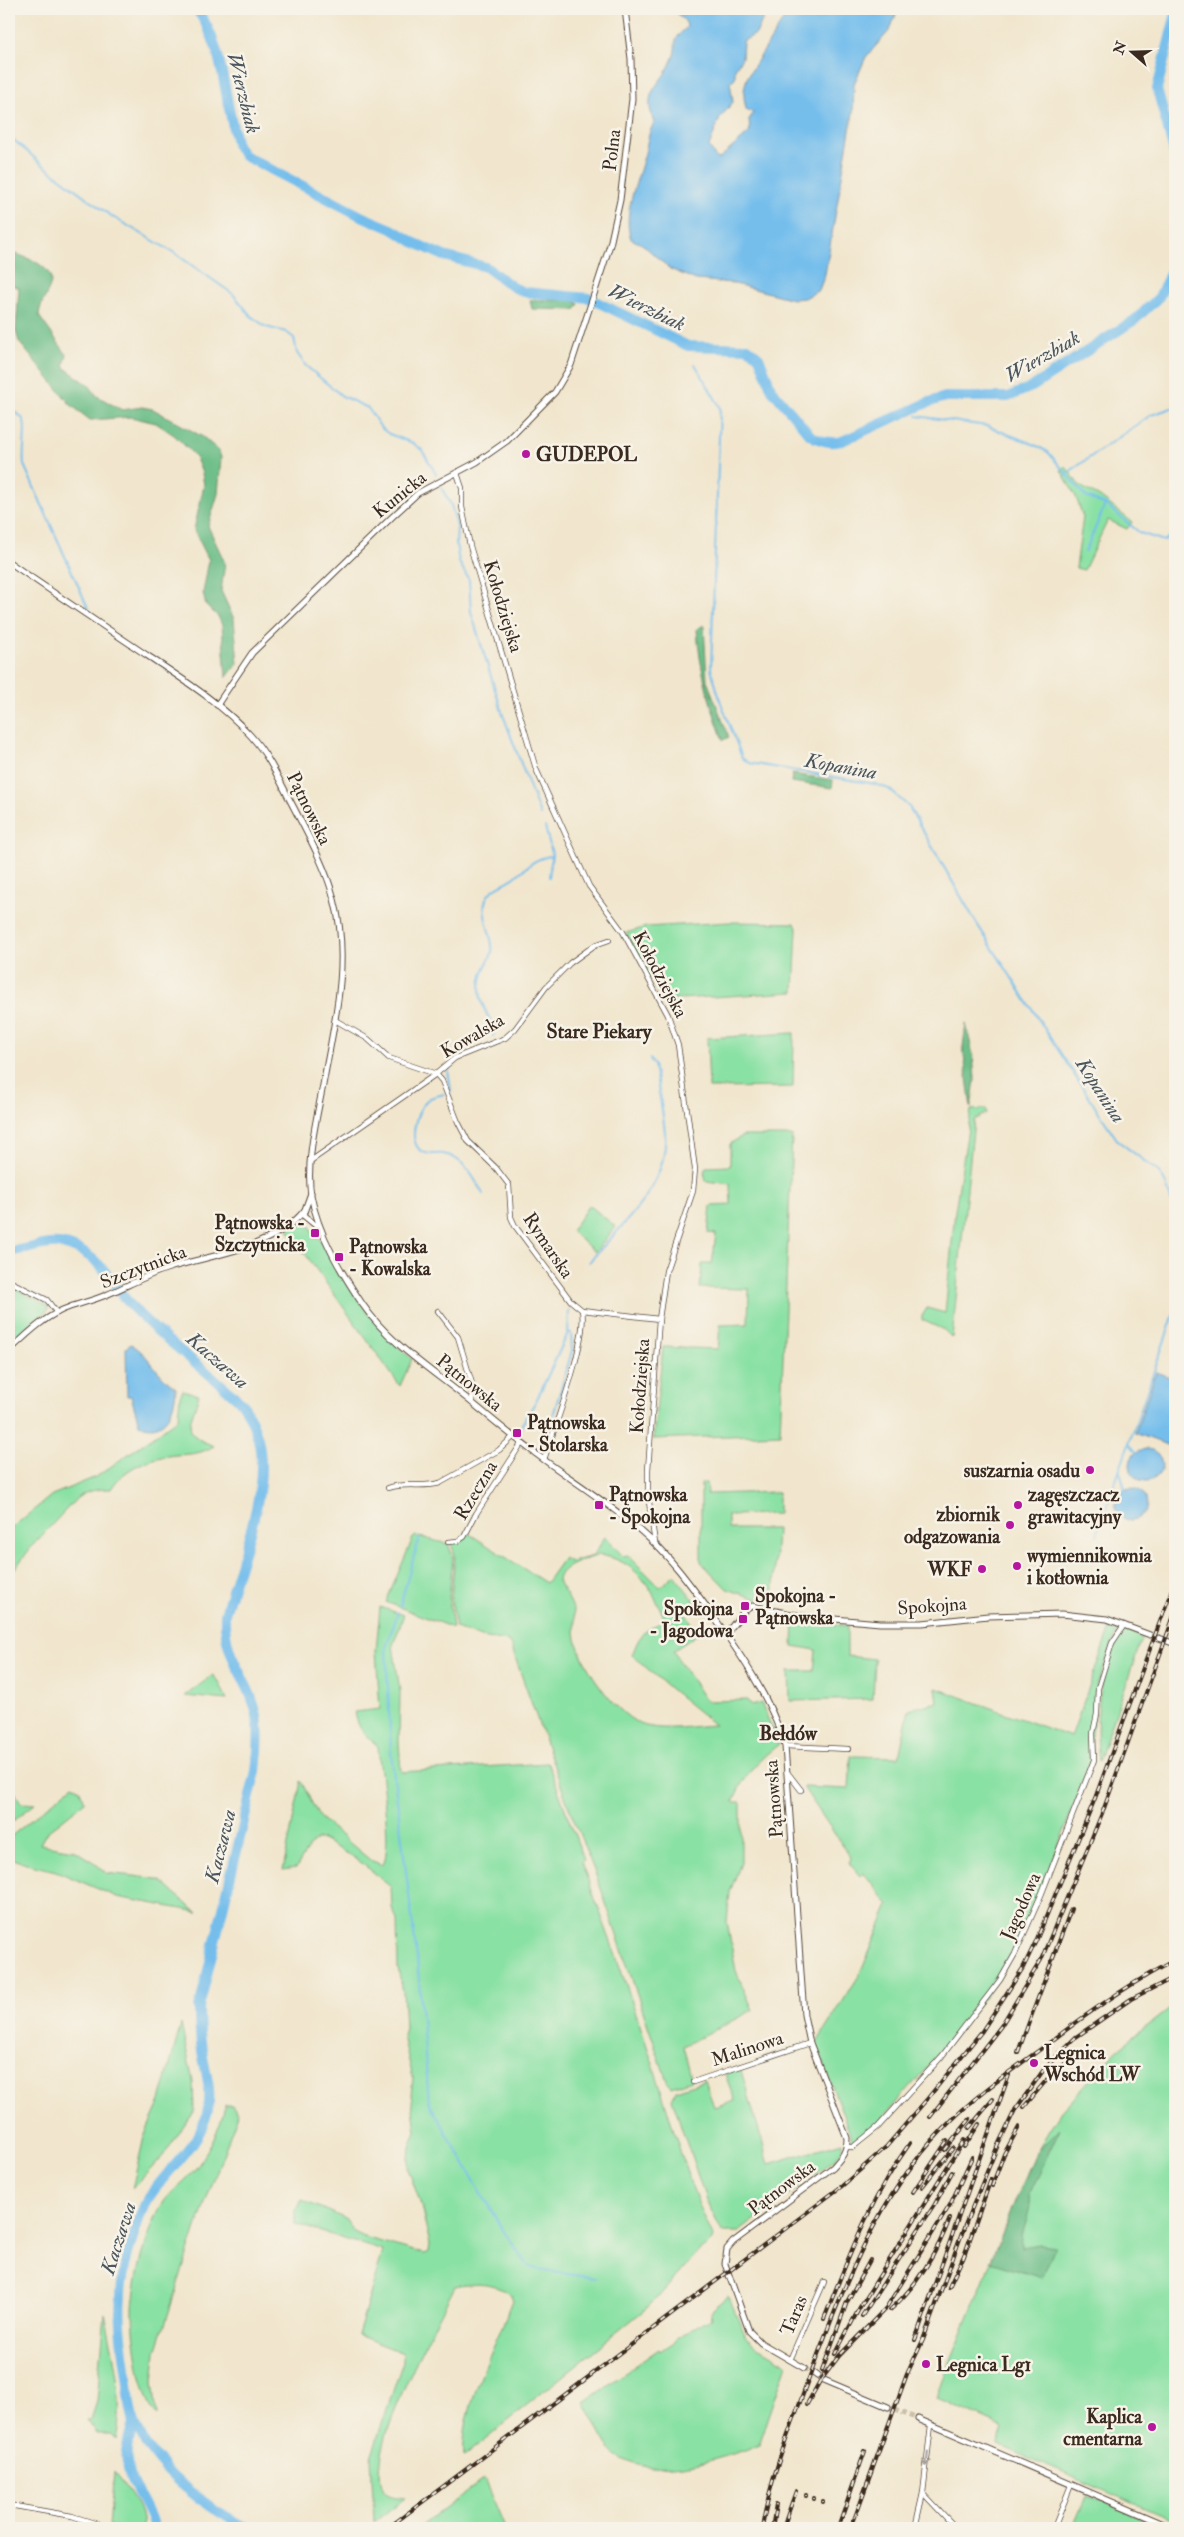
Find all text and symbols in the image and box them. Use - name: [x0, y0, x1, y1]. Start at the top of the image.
- north arrow: [1106, 28, 1156, 78]
- text: N: [1110, 38, 1131, 57]
- water label: Wierzbiak: [221, 50, 266, 136]
- street label: Polna: [598, 128, 626, 172]
- water label: Wierzbiak: [604, 278, 689, 337]
- water label: Wierzbiak: [1000, 325, 1084, 388]
- place label: GUDEPOL: [536, 443, 637, 467]
- marker: GUDEPOL: [520, 448, 532, 460]
- street label: Kunicka: [368, 466, 431, 524]
- street label: Kołodziejska: [478, 557, 528, 655]
- water label: Kopanina: [802, 748, 879, 785]
- street label: Pątnowska: [281, 768, 337, 849]
- street label: Kołodziejska: [627, 927, 693, 1022]
- street label: Kowalska: [436, 1008, 509, 1064]
- district label: Stare Piekary: [547, 1019, 653, 1045]
- water label: Kopanina: [1070, 1052, 1131, 1128]
- street label: Rymarska: [517, 1208, 579, 1283]
- place label: Pątnowska - Szczytnicka: [215, 1211, 306, 1258]
- marker: Pątnowska - Szczytnicka: [309, 1227, 321, 1239]
- place label: Pątnowska - Kowalska: [349, 1235, 432, 1281]
- street label: Szczytnicka: [97, 1239, 190, 1294]
- marker: Pątnowska - Kowalska: [333, 1251, 345, 1263]
- water label: Kaczawa: [181, 1326, 254, 1394]
- street label: Kołodziejska: [625, 1338, 655, 1434]
- street label: Pątnowska: [431, 1349, 508, 1417]
- place label: Pątnowska - Stolarska: [527, 1411, 609, 1457]
- marker: Pątnowska - Stolarska: [511, 1427, 523, 1439]
- street label: Rzeczna: [449, 1456, 503, 1525]
- place label: suszarnia osadu: [964, 1459, 1080, 1483]
- marker: suszarnia osadu: [1084, 1464, 1096, 1476]
- place label: Pątnowska - Spokojna: [609, 1483, 691, 1530]
- place label: zagęszczacz grawitacyjny: [1027, 1483, 1122, 1530]
- marker: Pątnowska - Spokojna: [593, 1499, 605, 1511]
- marker: zagęszczacz grawitacyjny: [1012, 1499, 1024, 1511]
- place label: zbiornik odgazowania: [904, 1503, 1001, 1550]
- marker: zbiornik odgazowania: [1004, 1519, 1016, 1531]
- place label: wymiennikownia i kotłownia: [1026, 1544, 1153, 1590]
- place label: WKF: [926, 1558, 972, 1582]
- marker: wymiennikownia i kotłownia: [1011, 1560, 1023, 1572]
- marker: WKF: [976, 1563, 988, 1575]
- place label: Spokojna - Pątnowska: [755, 1584, 836, 1630]
- street label: Spokojna: [897, 1592, 968, 1621]
- place label: Spokojna - Jagodowa: [650, 1597, 734, 1644]
- marker: Spokojna - Pątnowska: [739, 1600, 751, 1612]
- marker: Spokojna - Jagodowa: [737, 1613, 749, 1625]
- district label: Bełdów: [759, 1721, 818, 1746]
- street label: Pątnowska: [759, 1759, 789, 1839]
- water label: Kaczawa: [199, 1807, 242, 1886]
- street label: Jagodowa: [995, 1869, 1046, 1945]
- street label: Malinowa: [708, 2026, 787, 2072]
- place label: Legnica Wschód LW: [1043, 2041, 1142, 2087]
- marker: Legnica Wschód LW: [1028, 2057, 1040, 2069]
- street label: Pątnowska: [743, 2155, 820, 2221]
- water label: Kaczawa: [95, 2199, 142, 2278]
- street label: Taras: [775, 2292, 813, 2339]
- place label: Legnica Lg1: [936, 2353, 1031, 2378]
- marker: Legnica Lg1: [920, 2358, 932, 2370]
- place label: Kaplica cmentarna: [1063, 2405, 1143, 2451]
- marker: Kaplica cmentarna: [1146, 2421, 1158, 2433]
- one-way arrow: [922, 2451, 932, 2467]

